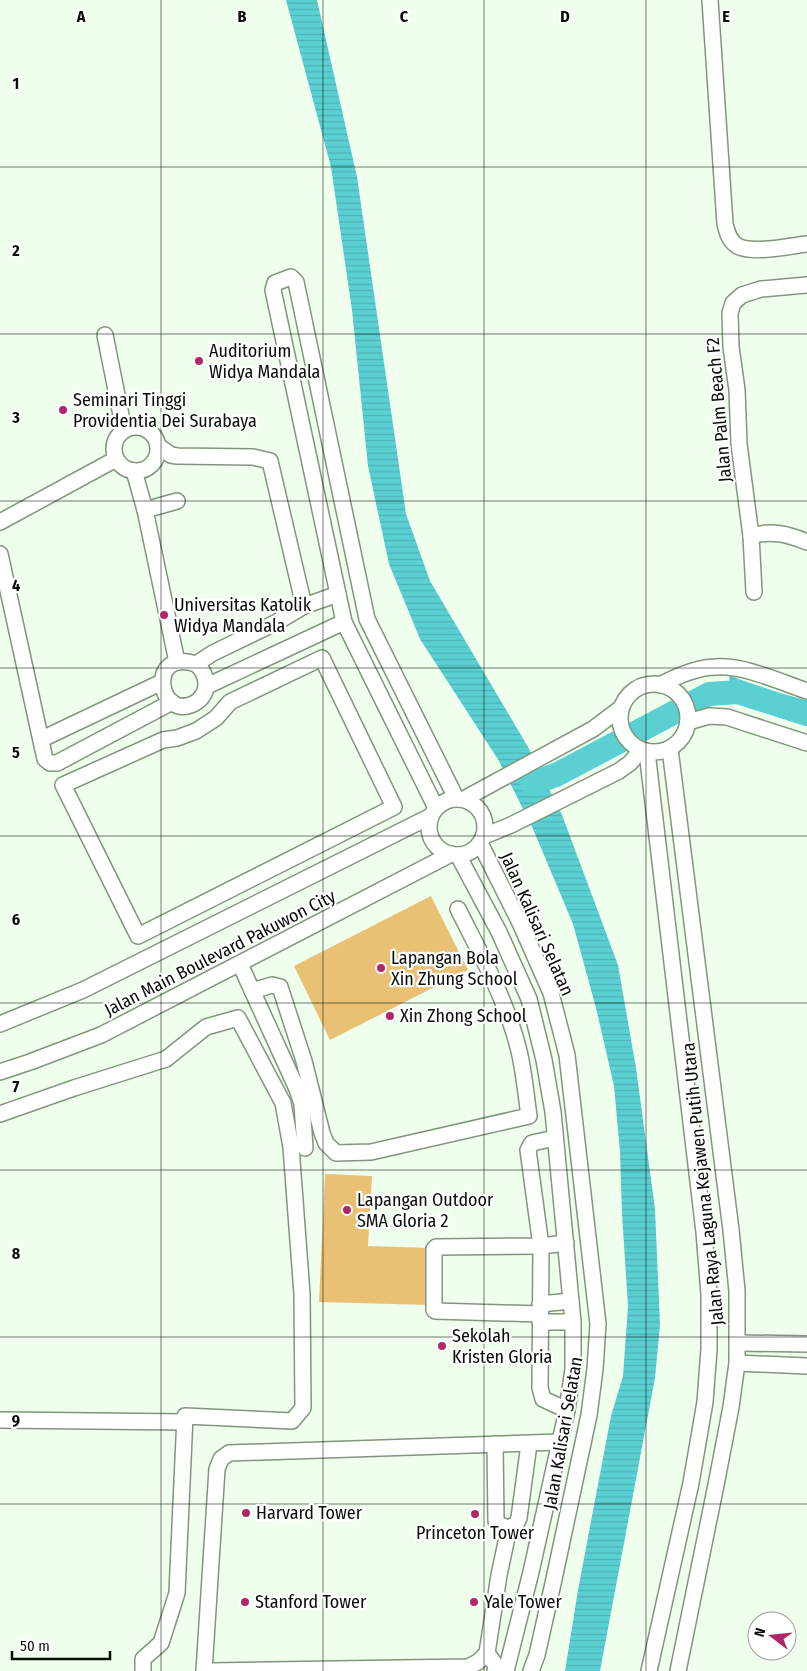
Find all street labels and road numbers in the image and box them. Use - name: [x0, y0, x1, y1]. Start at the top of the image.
- street label: Jalan Palm Beach F2: [702, 337, 736, 483]
- street label: Jalan Kalisari Selatan: [495, 849, 579, 999]
- street label: Jalan Main Boulevard Pakuwon City: [101, 885, 339, 1021]
- street label: Jalan Raya Laguna Kejawen Putih Utara: [677, 1041, 729, 1327]
- street label: Jalan Kalisari Selatan: [539, 1355, 587, 1511]

